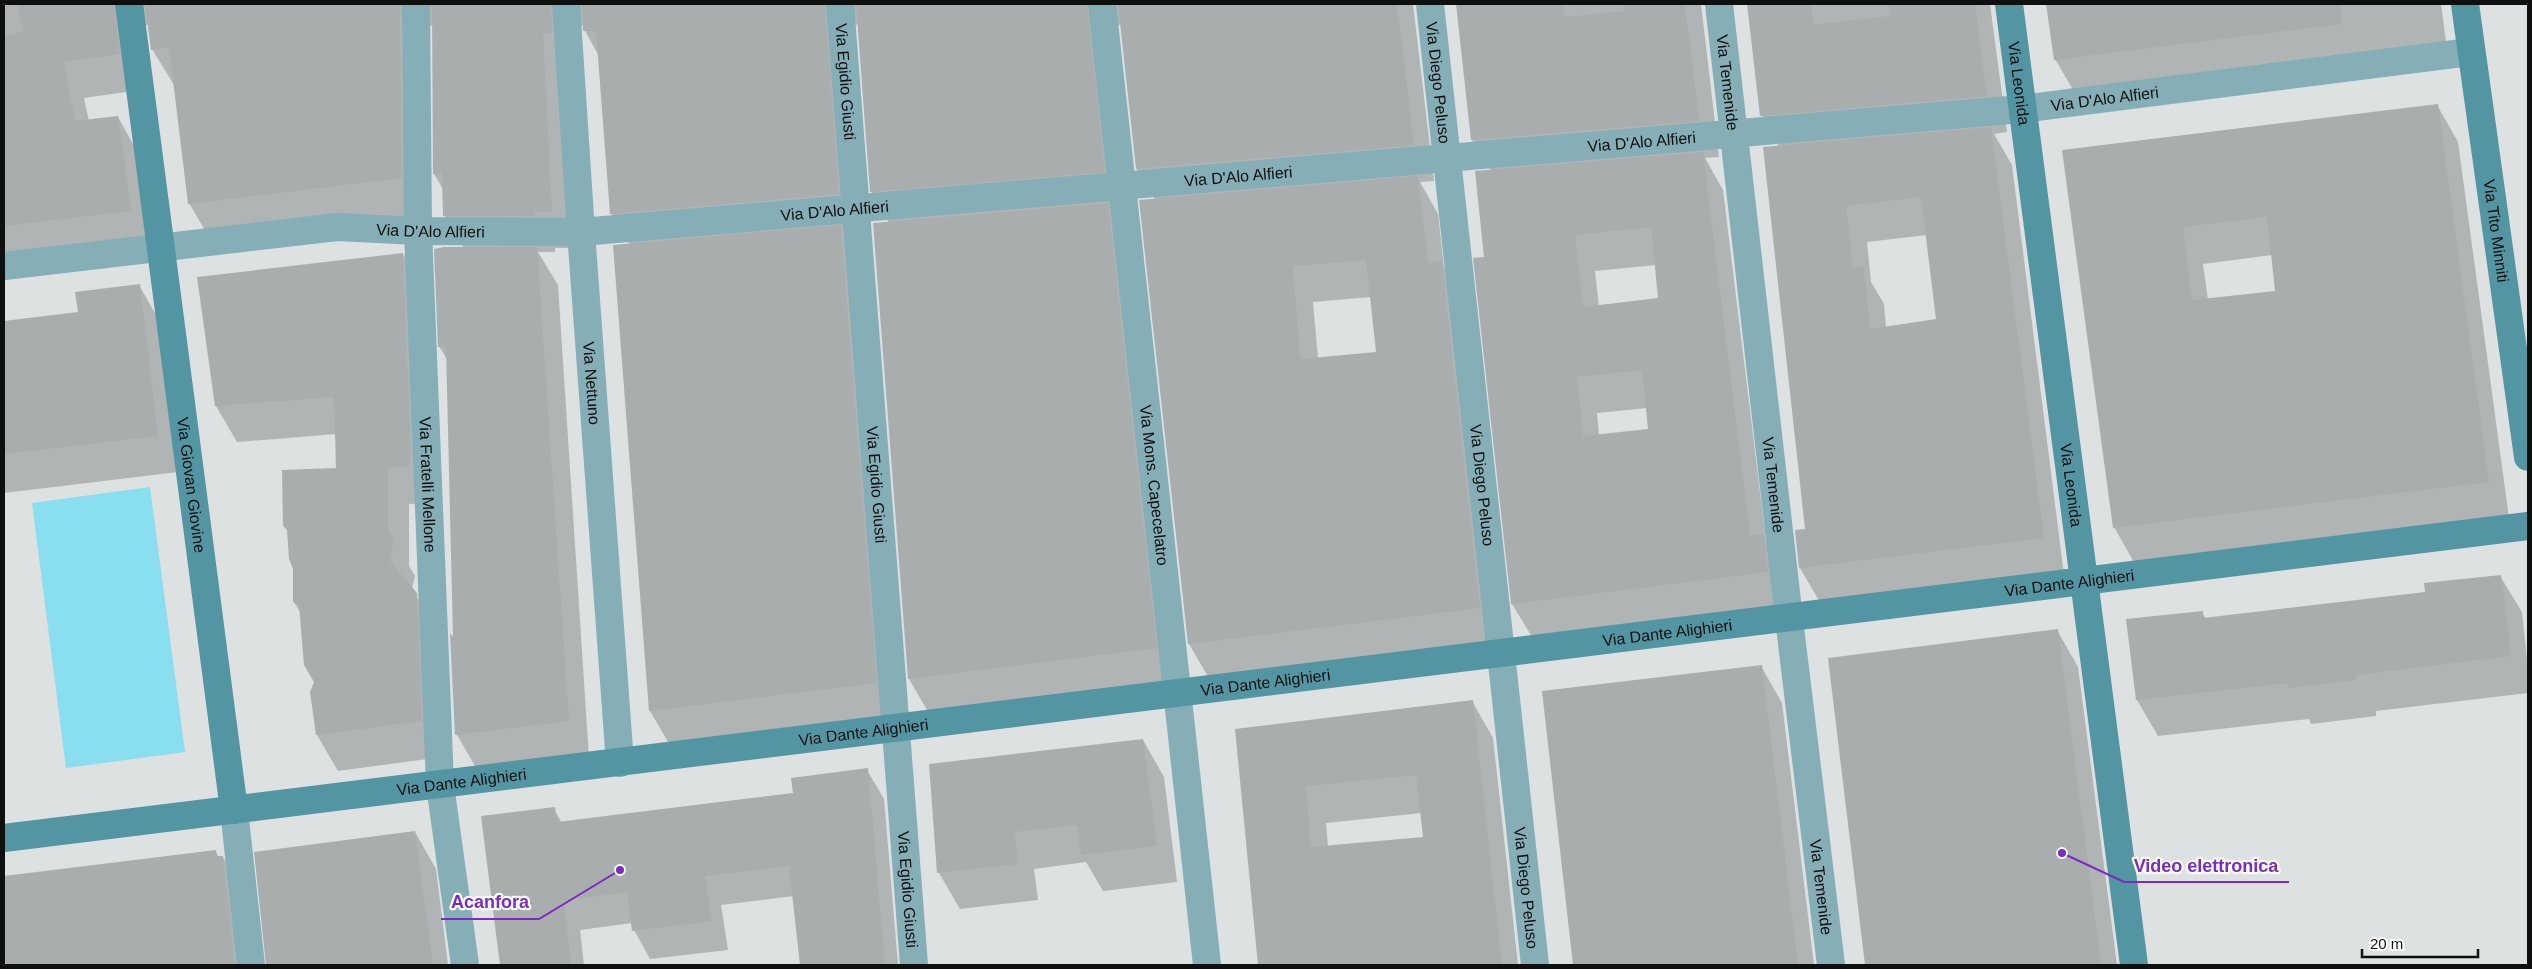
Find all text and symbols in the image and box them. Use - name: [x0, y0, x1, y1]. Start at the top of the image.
- street label: Via Diego Peluso: [1423, 21, 1454, 144]
- street label: Via Egidio Giusti: [833, 23, 859, 141]
- street label: Via Temenide: [1714, 34, 1742, 131]
- street label: Via Leonida: [2005, 40, 2033, 126]
- street label: Via D'Alo Alfieri: [2050, 83, 2160, 114]
- street label: Via D'Alo Alfieri: [1587, 128, 1697, 154]
- street label: Via D'Alo Alfieri: [1183, 163, 1293, 189]
- street label: Via Tito Minniti: [2481, 178, 2512, 283]
- street label: Via D'Alo Alfieri: [780, 197, 890, 223]
- street label: Via D'Alo Alfieri: [376, 220, 485, 240]
- street label: Via Nettuno: [581, 341, 604, 425]
- street label: Via Mons. Capecelatro: [1137, 404, 1172, 567]
- street label: Via Giovan Giovine: [174, 416, 209, 554]
- street label: Via Fratelli Mellone: [417, 417, 439, 553]
- street label: Via Diego Peluso: [1467, 423, 1498, 547]
- street label: Via Egidio Giusti: [864, 425, 890, 544]
- street label: Via Temenide: [1760, 436, 1788, 534]
- street label: Via Leonida: [2058, 442, 2085, 528]
- street label: Via Dante Alighieri: [2003, 566, 2135, 599]
- street label: Via Dante Alighieri: [1602, 616, 1733, 649]
- street label: Via Dante Alighieri: [1200, 666, 1331, 699]
- street label: Via Dante Alighieri: [798, 715, 929, 748]
- street label: Via Dante Alighieri: [396, 765, 527, 798]
- street label: Via Diego Peluso: [1511, 826, 1542, 950]
- street label: Via Egidio Giusti: [895, 830, 921, 948]
- street label: Via Temenide: [1807, 838, 1836, 936]
- callout: Video elettronica: [2124, 849, 2289, 882]
- text: Video elettronica: [2134, 856, 2279, 876]
- callout: Acanfora: [441, 886, 539, 919]
- text: Acanfora: [451, 892, 530, 912]
- scale bar: [2362, 926, 2478, 958]
- text: 20 m: [2370, 935, 2403, 952]

